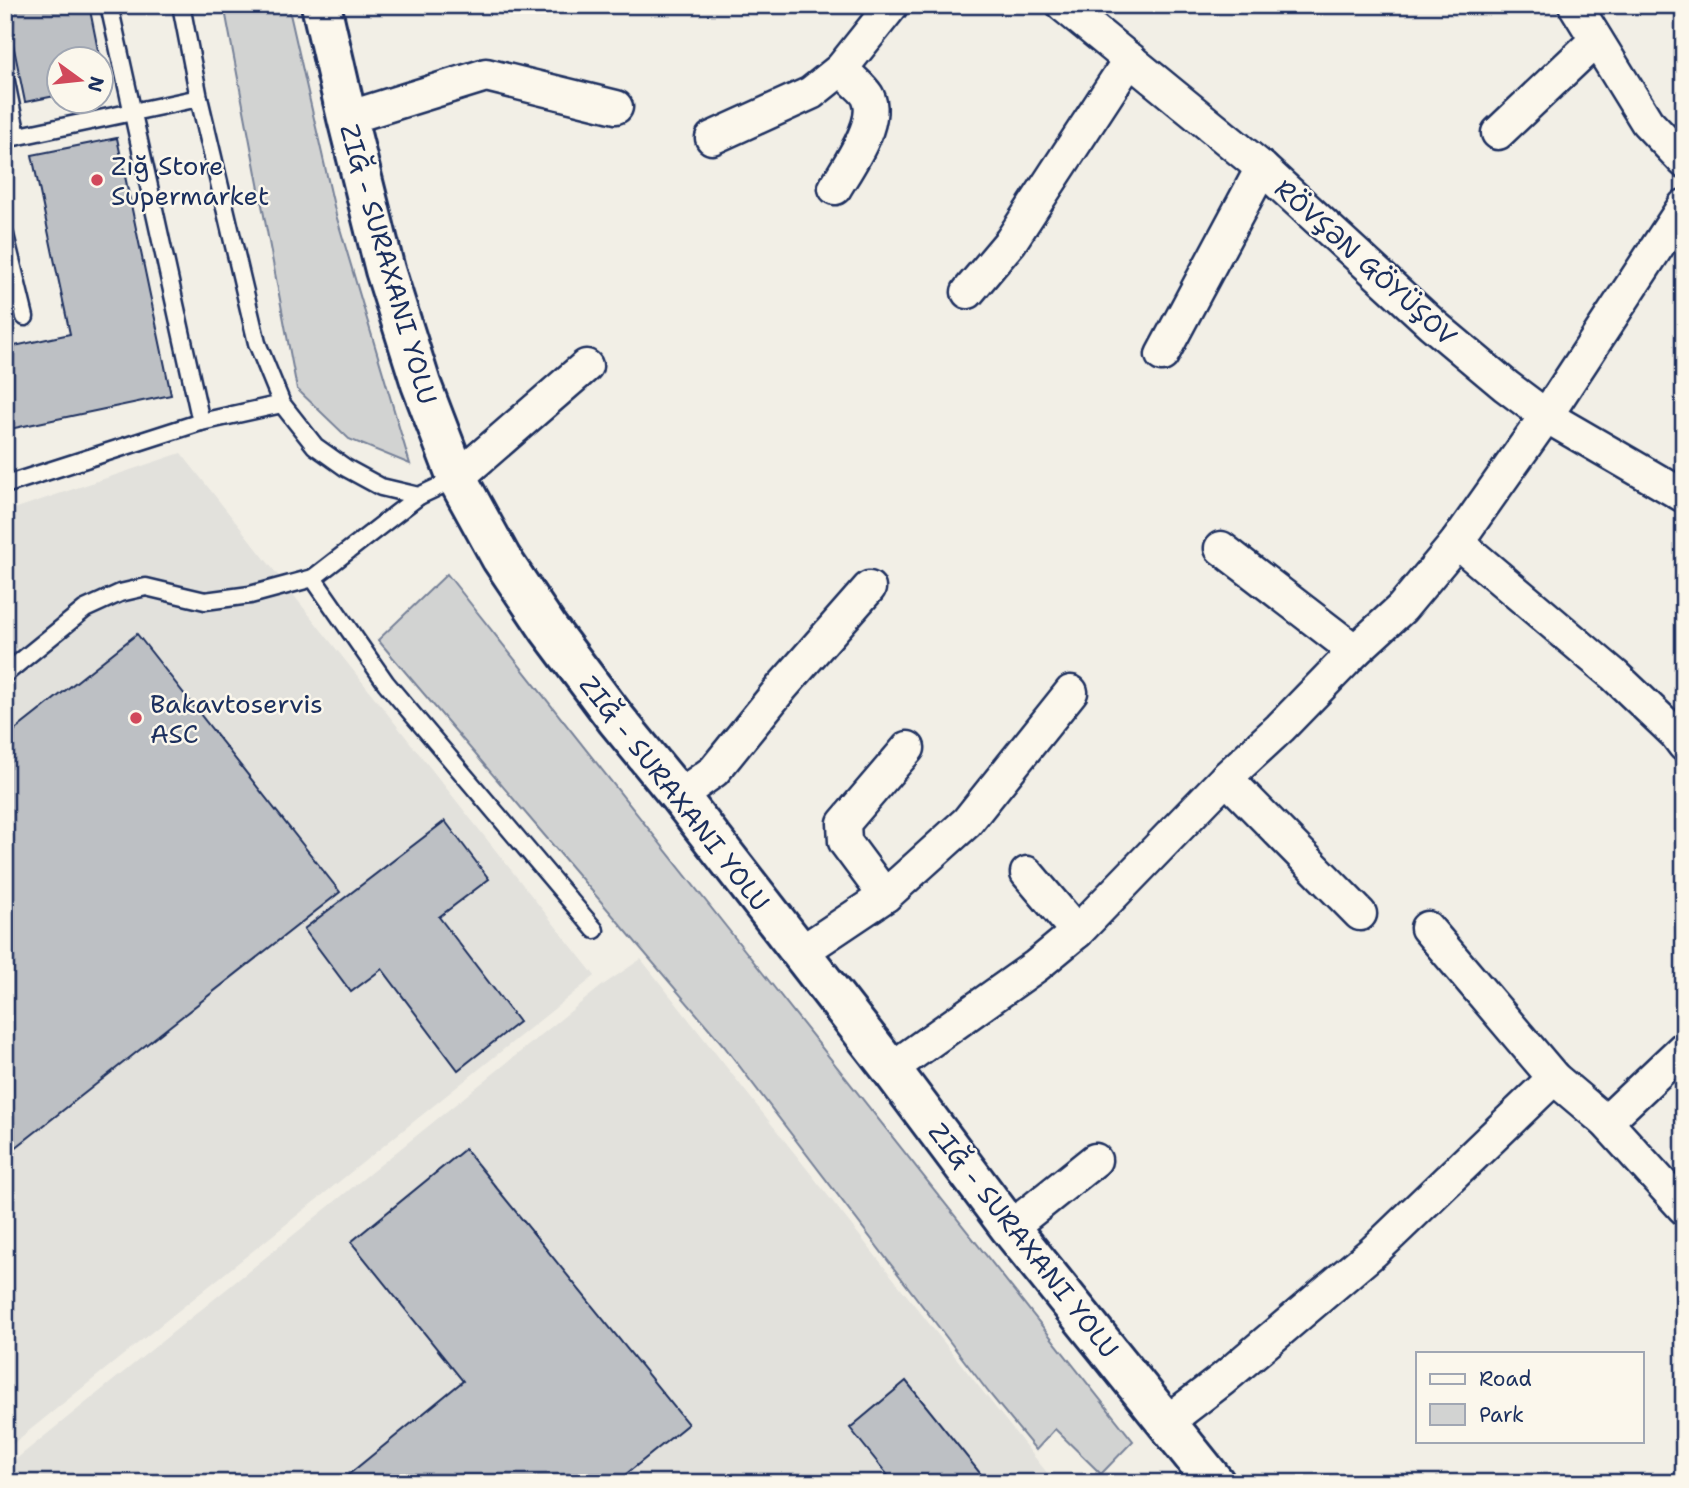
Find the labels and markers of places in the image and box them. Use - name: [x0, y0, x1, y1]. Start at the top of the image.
- place label: Zığ Store Supermarket: [111, 148, 269, 213]
- marker: Zığ Store Supermarket: [89, 172, 105, 188]
- place label: Bakavtoservis ASC: [150, 686, 323, 751]
- marker: Bakavtoservis ASC: [128, 710, 144, 726]

